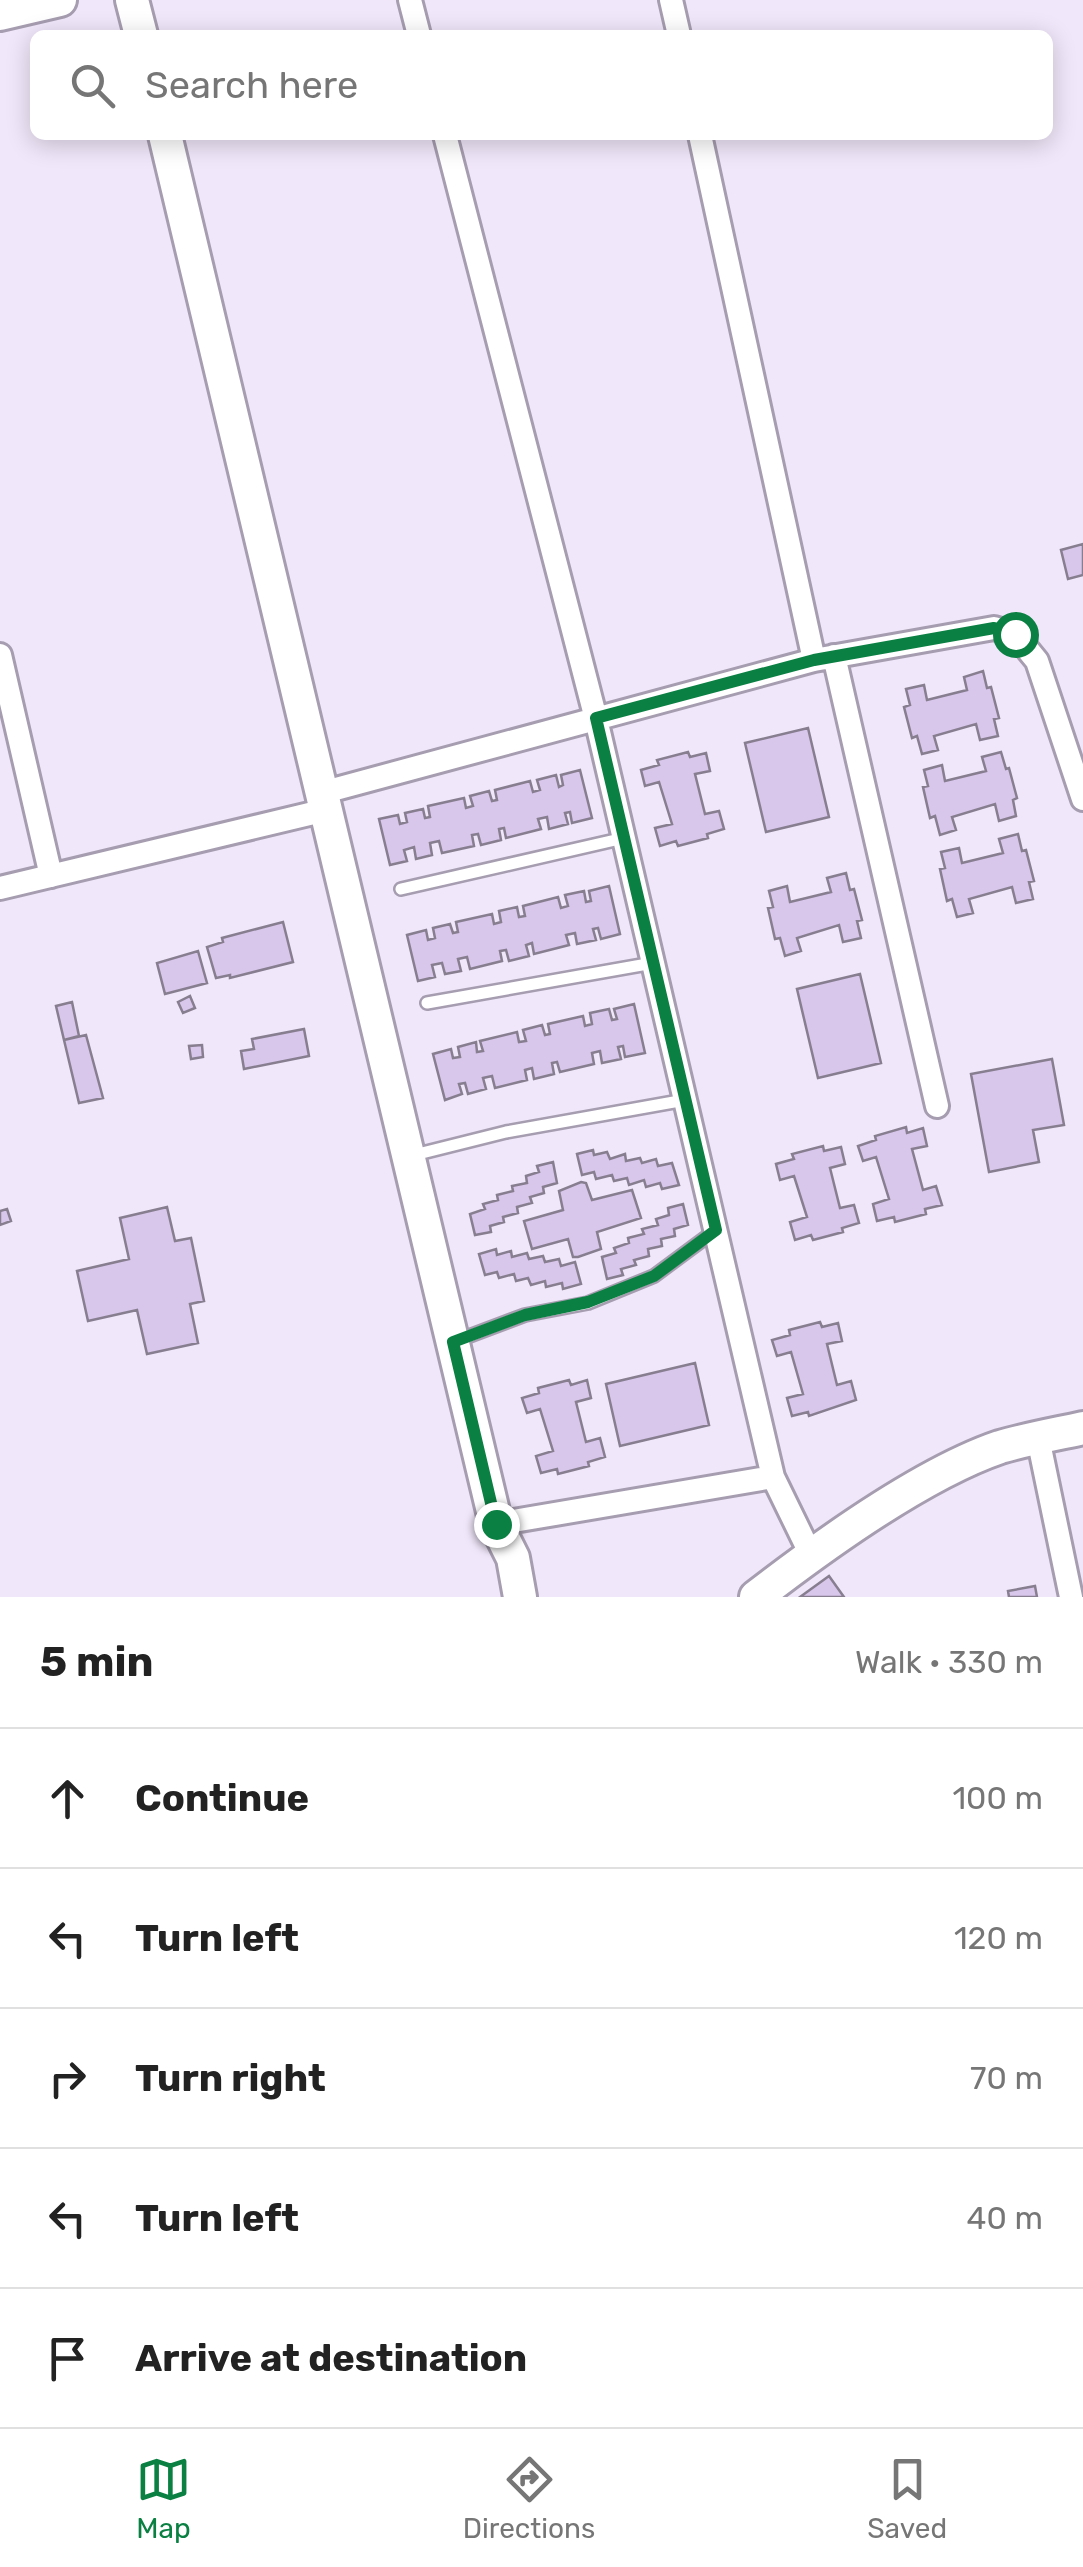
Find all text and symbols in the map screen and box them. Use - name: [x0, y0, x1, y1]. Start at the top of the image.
- search box: [30, 30, 1053, 140]
- icon: search: [65, 58, 120, 113]
- text: Search here: [145, 62, 358, 108]
- route start: [993, 612, 1039, 658]
- route end: [474, 1502, 520, 1548]
- text: 5 min: [40, 1637, 154, 1687]
- text: Walk · 330 m: [855, 1643, 1043, 1681]
- icon: ahead: [40, 1771, 95, 1826]
- text: Continue: [135, 1775, 309, 1821]
- text: 100 m: [952, 1779, 1043, 1817]
- icon: left: [40, 1911, 95, 1966]
- text: Turn left: [135, 1915, 299, 1961]
- text: 120 m: [954, 1919, 1043, 1957]
- icon: right: [40, 2051, 95, 2106]
- text: Turn right: [135, 2055, 326, 2101]
- text: 70 m: [970, 2059, 1043, 2097]
- icon: left: [40, 2191, 95, 2246]
- text: Turn left: [135, 2195, 299, 2241]
- text: 40 m: [967, 2199, 1043, 2237]
- icon: arrive: [40, 2331, 95, 2386]
- text: Arrive at destination: [135, 2335, 527, 2381]
- tab: Map: [136, 2452, 191, 2545]
- tab: Directions: [463, 2452, 595, 2545]
- tab: Saved: [867, 2452, 947, 2545]

